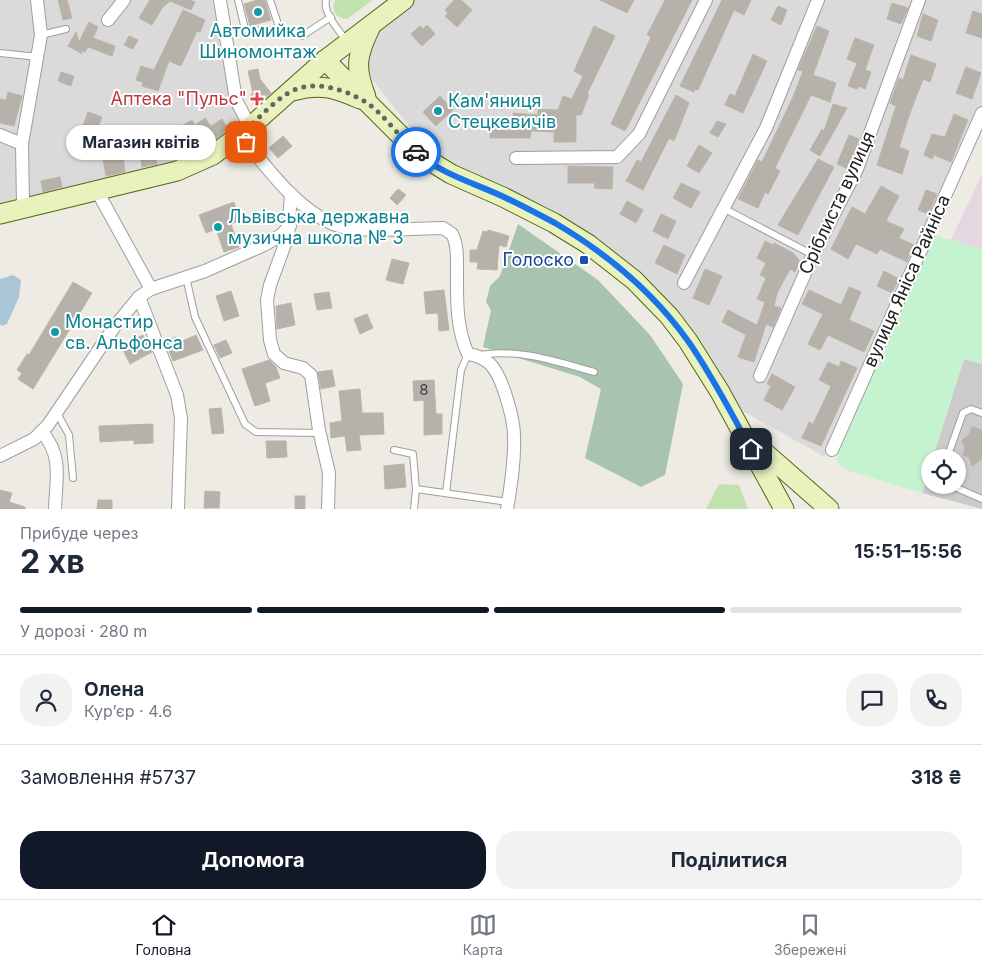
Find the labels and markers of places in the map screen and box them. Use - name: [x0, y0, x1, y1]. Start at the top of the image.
- marker: Автомийка Шиномонтаж: [252, 6, 264, 18]
- place label: Автомийка Шиномонтаж: [199, 20, 317, 62]
- place label: Аптека "Пульс": [111, 88, 247, 109]
- place label: Кам'яниця Стецкевичів: [448, 90, 556, 132]
- marker: Аптека "Пульс": [251, 93, 263, 105]
- marker: Кам'яниця Стецкевичів: [432, 105, 444, 117]
- pin: [225, 121, 267, 163]
- callout: Магазин квітів: [66, 124, 216, 160]
- place label: Львівська державна музична школа № 3: [228, 206, 410, 248]
- marker: Львівська державна музична школа № 3: [212, 221, 224, 233]
- place label: Голоско: [503, 249, 574, 270]
- marker: Голоско: [578, 254, 590, 266]
- place label: Монастир св. Альфонса: [65, 311, 183, 353]
- marker: Монастир св. Альфонса: [49, 326, 61, 338]
- pin: [730, 428, 772, 470]

